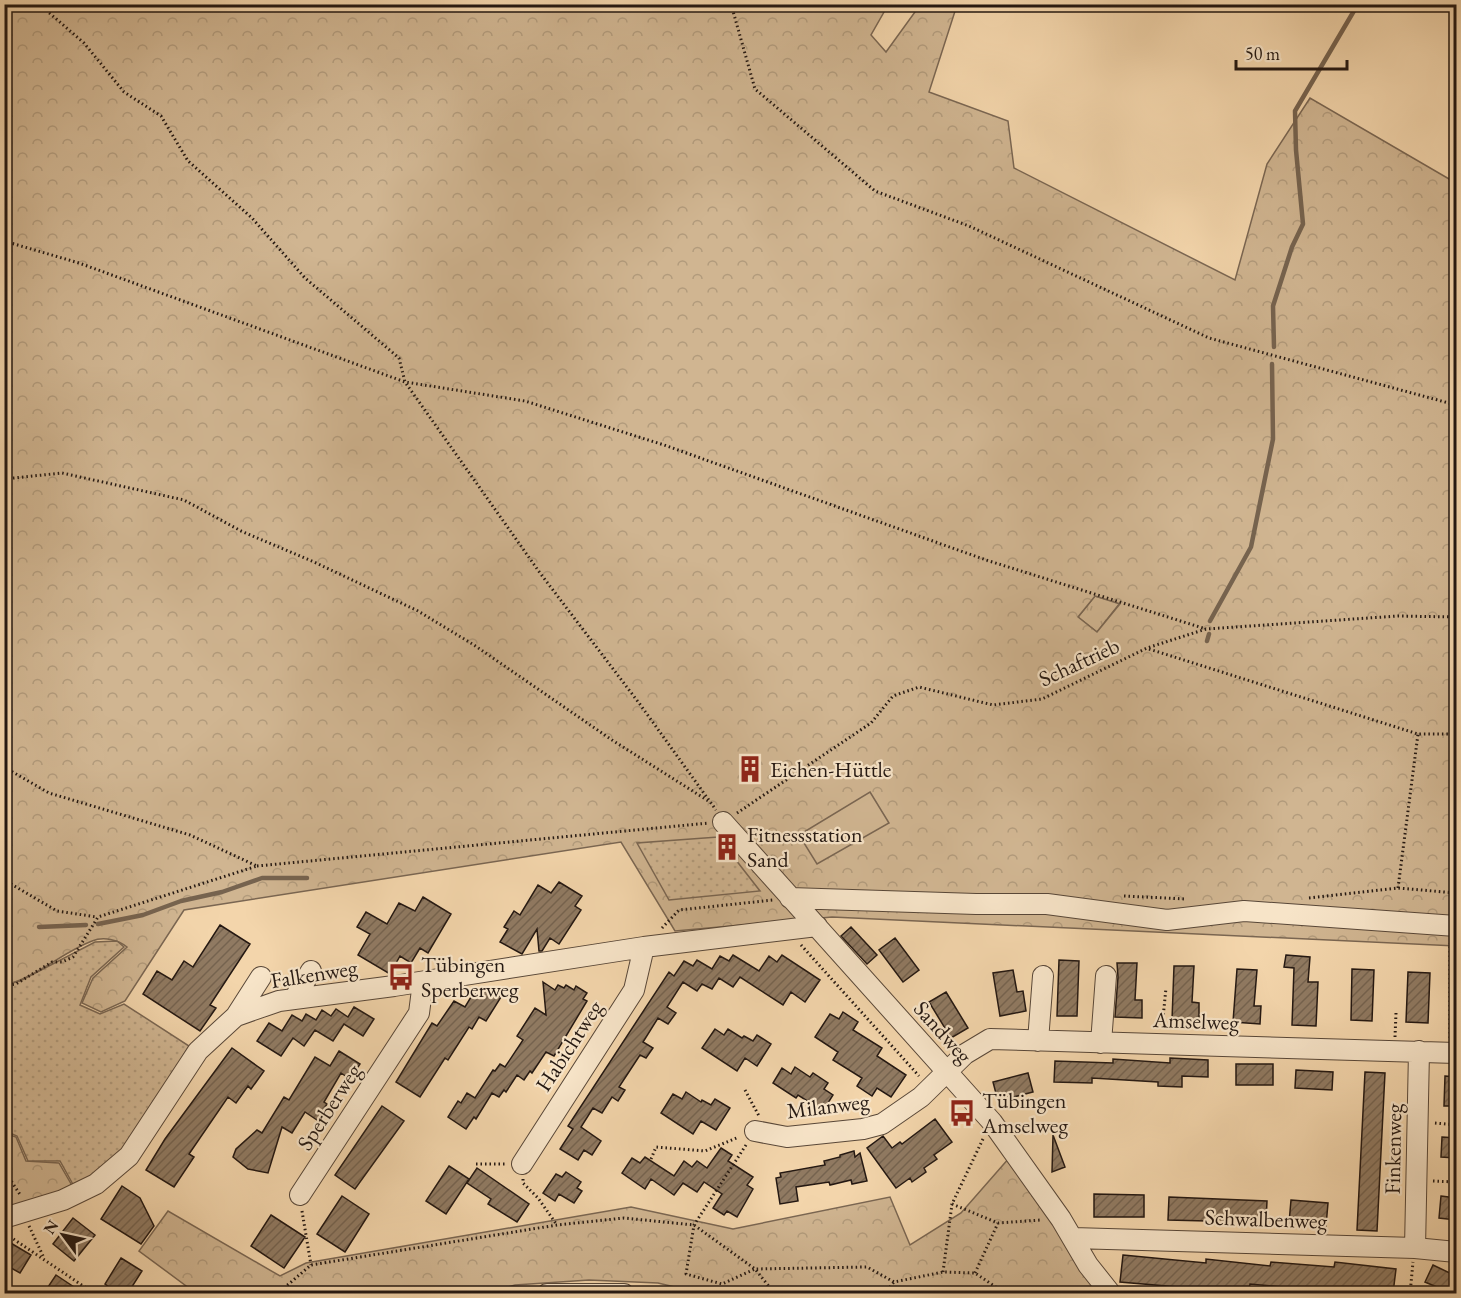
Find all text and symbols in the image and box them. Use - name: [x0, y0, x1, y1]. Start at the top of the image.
- scale bar: [1236, 33, 1347, 71]
- text: 50 m: [1245, 42, 1280, 65]
- street label: Schaftrieb: [1034, 631, 1124, 693]
- building icon: Eichen-Hüttle: [735, 754, 765, 784]
- place label: Eichen-Hüttle: [770, 755, 892, 784]
- place label: Fitnessstation Sand: [747, 820, 863, 874]
- building icon: Fitnessstation Sand: [712, 832, 742, 862]
- place label: Tübingen Sperberweg: [421, 950, 519, 1004]
- street label: Falkenweg: [269, 953, 360, 995]
- bus stop icon: Tübingen Sperberweg: [386, 962, 416, 992]
- street label: Habichtweg: [529, 994, 609, 1097]
- street label: Sandweg: [907, 995, 979, 1070]
- street label: Amselweg: [1152, 1005, 1240, 1037]
- street label: Sperberweg: [290, 1058, 368, 1156]
- street label: Milanweg: [785, 1086, 871, 1125]
- place label: Tübingen Amselweg: [981, 1086, 1068, 1140]
- bus stop icon: Tübingen Amselweg: [947, 1098, 977, 1128]
- street label: Finkenweg: [1378, 1103, 1408, 1195]
- street label: Schwalbenweg: [1204, 1202, 1328, 1236]
- north arrow: [33, 1205, 93, 1265]
- text: N: [39, 1216, 63, 1238]

